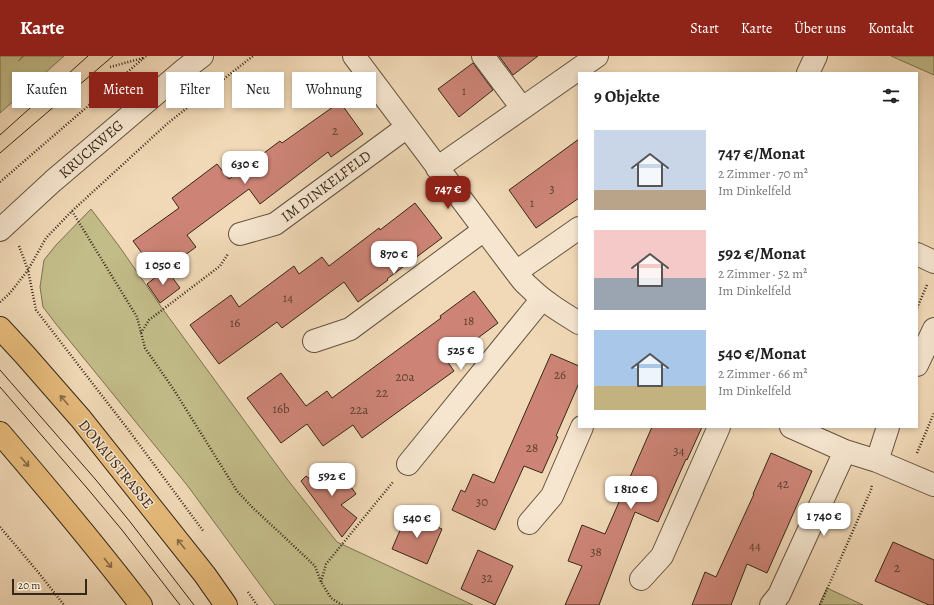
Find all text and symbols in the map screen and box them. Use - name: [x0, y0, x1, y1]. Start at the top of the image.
- text: Karte: [20, 15, 64, 41]
- text: Start: [690, 19, 719, 38]
- text: Karte: [741, 19, 772, 38]
- text: Über uns: [794, 19, 846, 38]
- text: Kontakt: [868, 19, 914, 38]
- chip: Kaufen: [12, 72, 81, 108]
- chip: Mieten: [89, 72, 158, 108]
- chip: Filter: [166, 72, 224, 108]
- chip: Neu: [232, 72, 284, 108]
- chip: Wohnung: [292, 72, 376, 108]
- house number: 1: [462, 82, 467, 99]
- text: 9 Objekte: [594, 85, 660, 108]
- icon: filters: [880, 85, 902, 107]
- street label: KRUCKWEG: [54, 115, 128, 183]
- house number: 2: [332, 122, 338, 139]
- text: 747 €/Monat: [718, 142, 805, 165]
- street label: IM DINKELFELD: [277, 146, 375, 226]
- icon: home: [626, 146, 674, 194]
- pin: 630 €: [217, 151, 273, 185]
- text: 630 €: [231, 155, 259, 172]
- text: 2 Zimmer · 70 m²: [718, 165, 808, 182]
- pin: 747 €: [420, 176, 476, 210]
- text: 747 €: [435, 180, 461, 197]
- house number: 3: [549, 180, 555, 197]
- text: Im Dinkelfeld: [718, 182, 791, 199]
- house number: 1: [530, 194, 535, 211]
- pin: 870 €: [366, 241, 422, 275]
- text: 592 €/Monat: [718, 242, 806, 265]
- text: 870 €: [380, 245, 408, 262]
- icon: home: [626, 246, 674, 294]
- pin: 1 050 €: [126, 252, 200, 286]
- text: 1 050 €: [145, 256, 181, 273]
- text: 2 Zimmer · 52 m²: [718, 265, 807, 282]
- text: Im Dinkelfeld: [718, 282, 791, 299]
- house number: 14: [283, 289, 293, 306]
- house number: 18: [464, 312, 474, 329]
- house number: 16: [230, 314, 240, 331]
- pin: 525 €: [433, 337, 489, 371]
- text: 525 €: [447, 341, 475, 358]
- text: 540 €/Monat: [718, 342, 806, 365]
- icon: home: [626, 346, 674, 394]
- text: 2 Zimmer · 66 m²: [718, 365, 808, 382]
- house number: 26: [554, 366, 566, 383]
- house number: 20a: [395, 368, 415, 385]
- text: Im Dinkelfeld: [718, 382, 791, 399]
- house number: 22: [376, 384, 388, 401]
- one-way arrow: [59, 394, 68, 405]
- house number: 16b: [272, 400, 290, 417]
- house number: 22a: [350, 401, 368, 418]
- street label: DONAUSTRASSE: [74, 415, 158, 513]
- house number: 28: [526, 439, 538, 456]
- house number: 34: [673, 442, 685, 459]
- one-way arrow: [21, 457, 30, 468]
- pin: 592 €: [304, 463, 360, 497]
- text: 592 €: [318, 467, 346, 484]
- house number: 42: [777, 475, 789, 492]
- pin: 1 810 €: [594, 476, 668, 510]
- text: 1 810 €: [614, 480, 648, 497]
- house number: 30: [476, 493, 488, 510]
- pin: 1 740 €: [787, 503, 861, 537]
- pin: 540 €: [389, 505, 445, 539]
- text: 1 740 €: [807, 507, 841, 524]
- text: 540 €: [403, 509, 431, 526]
- house number: 44: [749, 537, 761, 554]
- one-way arrow: [176, 539, 185, 550]
- house number: 38: [590, 543, 602, 560]
- one-way arrow: [104, 557, 113, 568]
- house number: 2: [894, 559, 900, 576]
- house number: 32: [481, 569, 493, 586]
- scale bar: [12, 577, 87, 596]
- text: 20 m: [18, 578, 40, 593]

